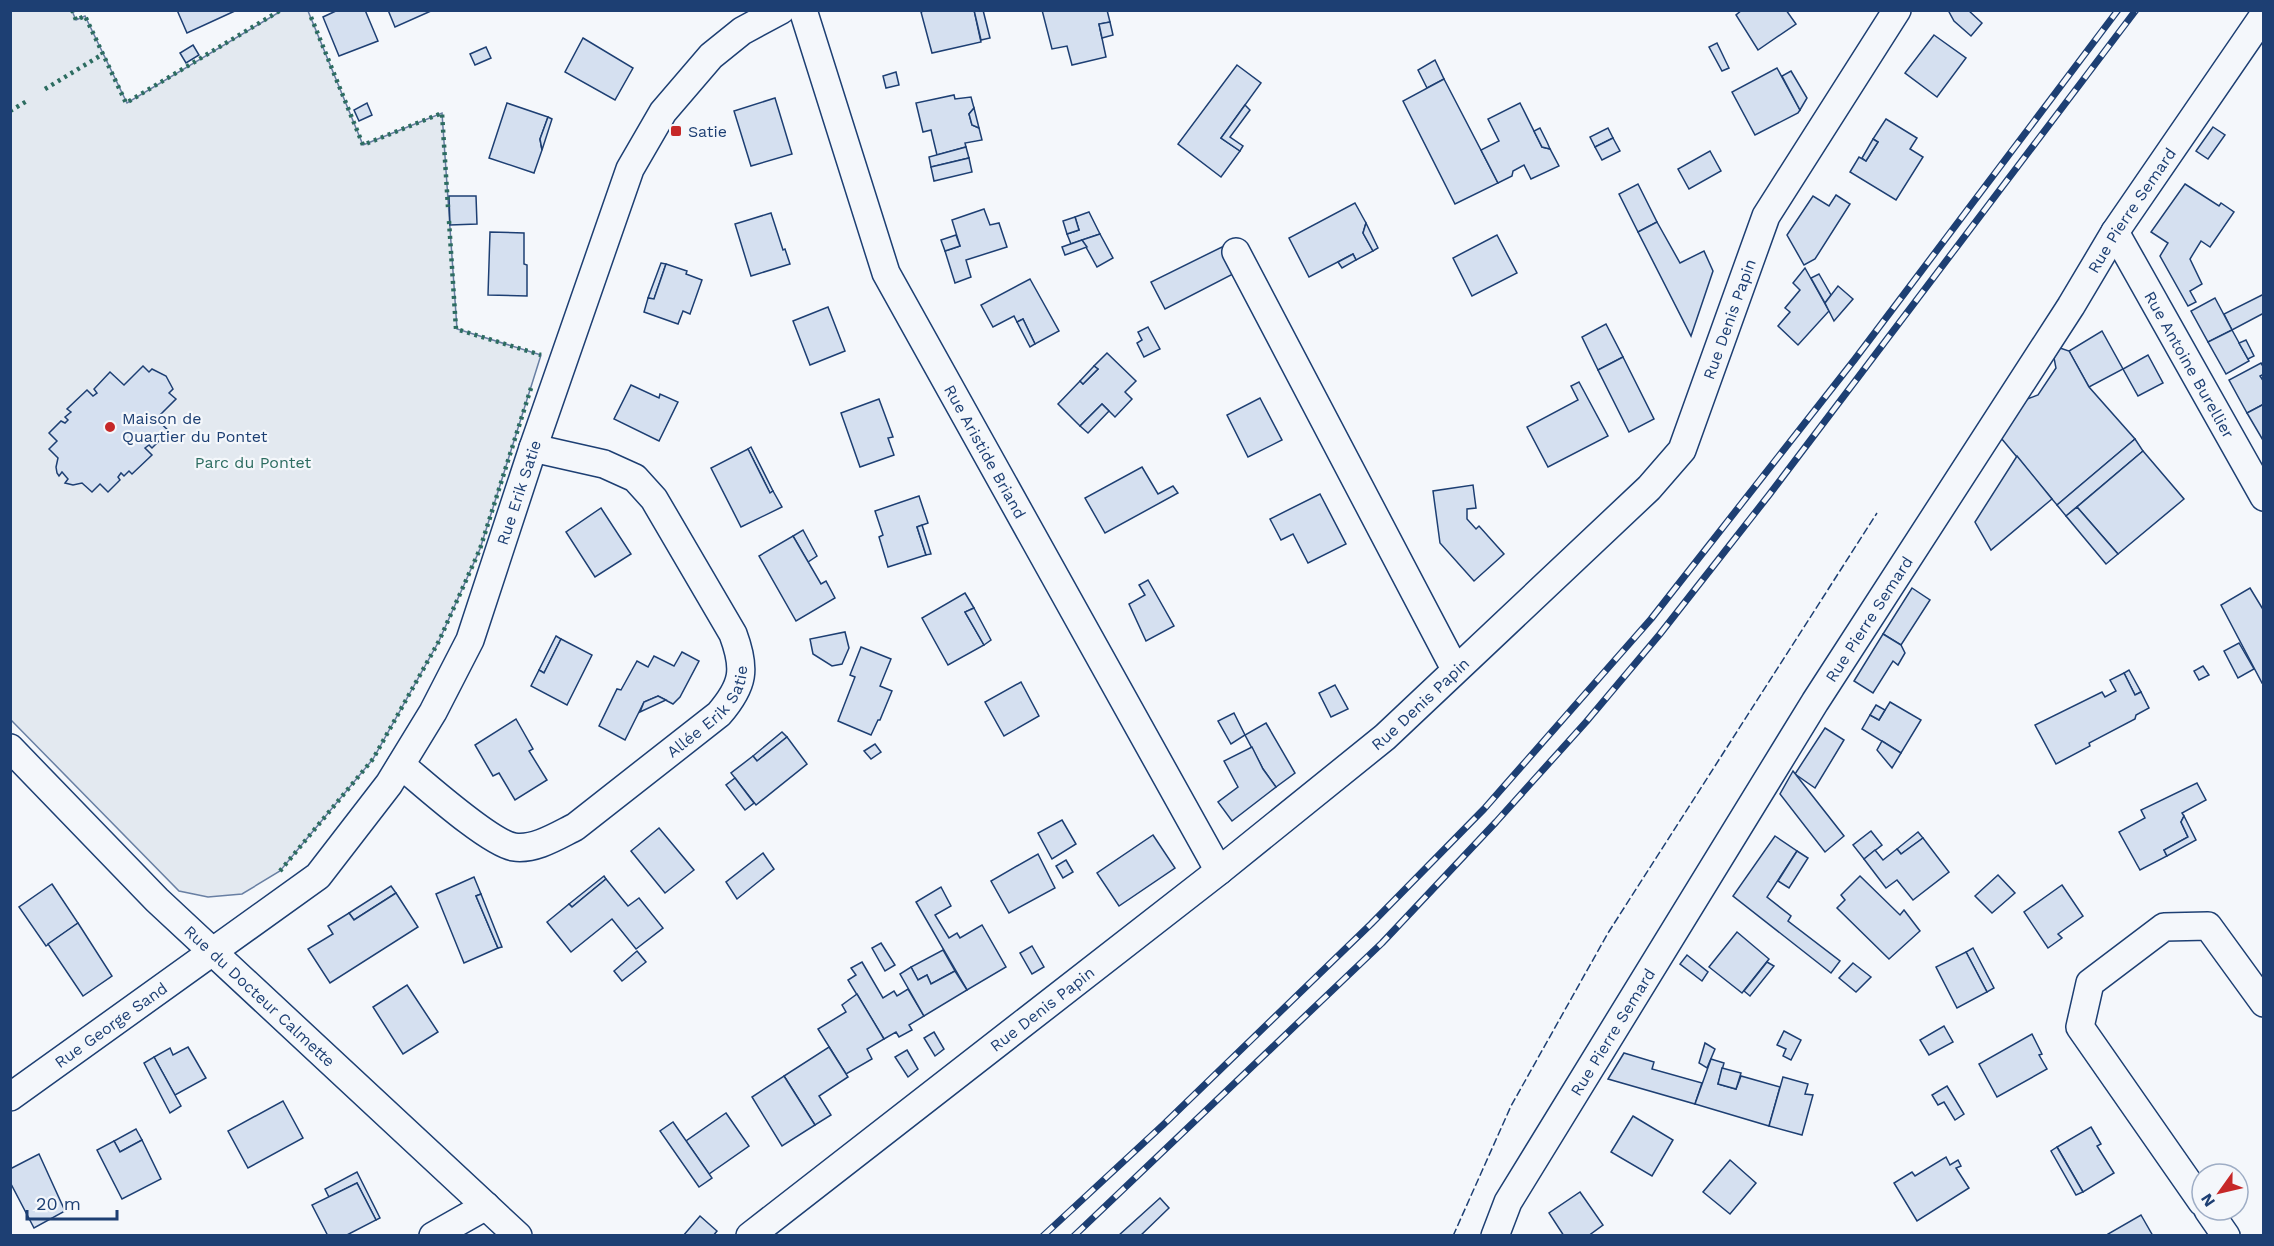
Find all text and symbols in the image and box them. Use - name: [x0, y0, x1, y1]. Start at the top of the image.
- place label: Satie: [688, 122, 727, 141]
- marker: Satie: [669, 124, 683, 138]
- street label: Rue Pierre Semard: [2084, 144, 2180, 276]
- street label: Rue Denis Papin: [1699, 256, 1760, 382]
- street label: Rue Antoine Burellier: [2140, 288, 2238, 442]
- street label: Rue Aristide Briand: [940, 381, 1030, 522]
- place label: Maison de Quartier du Pontet: [122, 409, 268, 446]
- marker: Maison de Quartier du Pontet: [103, 420, 117, 434]
- street label: Rue Erik Satie: [493, 438, 545, 547]
- park label: Parc du Pontet: [195, 453, 311, 472]
- street label: Rue Pierre Semard: [1821, 553, 1917, 686]
- street label: Rue Denis Papin: [1368, 654, 1473, 754]
- street label: Allée Erik Satie: [663, 665, 751, 761]
- street label: Rue du Docteur Calmette: [180, 921, 339, 1071]
- street label: Rue Denis Papin: [986, 963, 1098, 1056]
- street label: Rue Pierre Semard: [1567, 965, 1659, 1099]
- street label: Rue George Sand: [51, 978, 171, 1072]
- north arrow: [2190, 1162, 2250, 1222]
- scale bar: [27, 1183, 117, 1221]
- text: N: [2197, 1190, 2219, 1210]
- text: 20 m: [36, 1193, 81, 1214]

